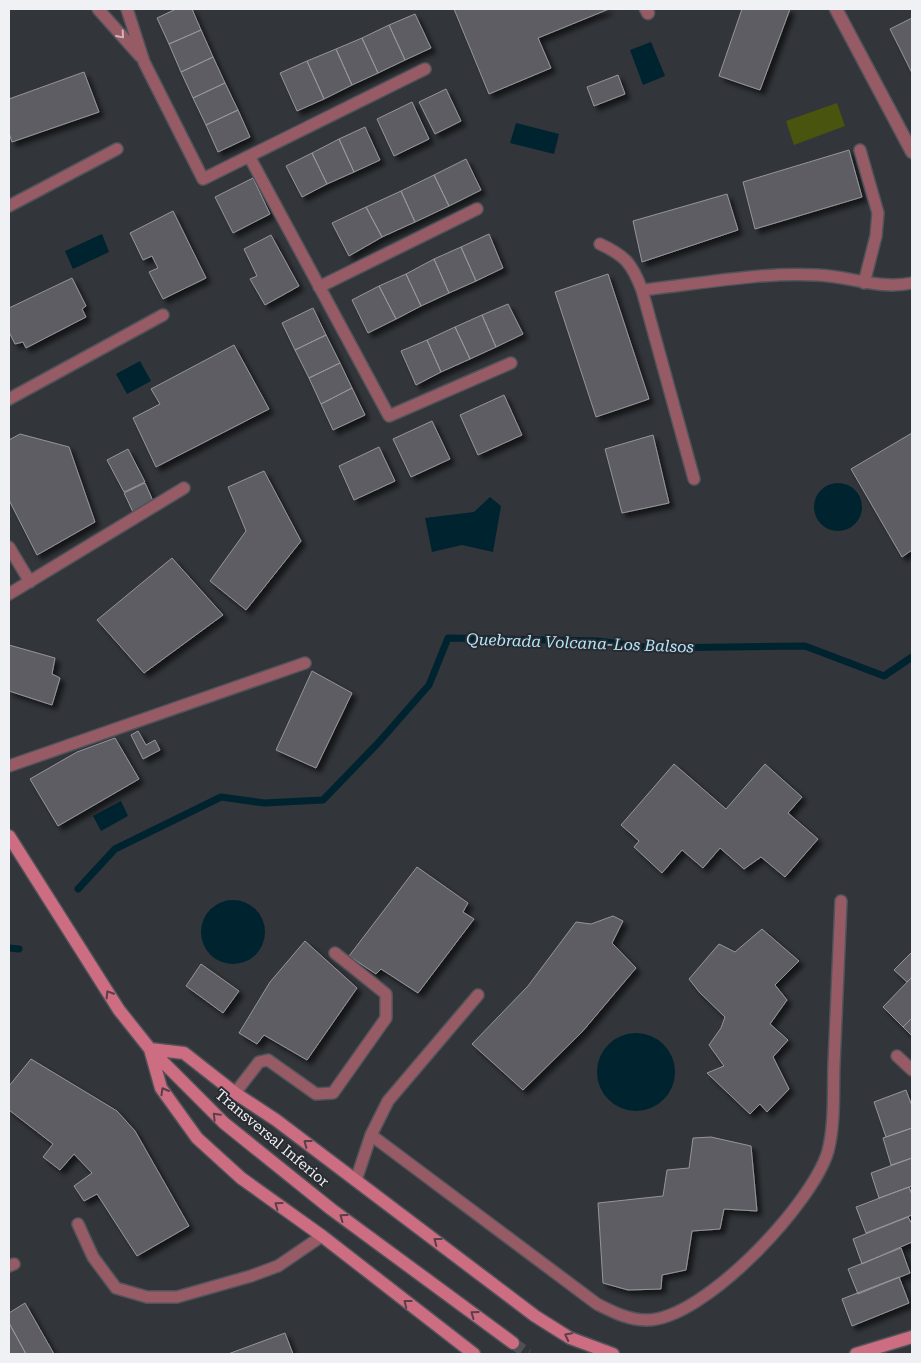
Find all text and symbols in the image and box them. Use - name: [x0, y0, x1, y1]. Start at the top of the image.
- one-way arrow: [116, 30, 125, 39]
- water label: Quebrada Volcana-Los Balsos: [466, 630, 694, 656]
- one-way arrow: [106, 991, 116, 1000]
- street label: Transversal Inferior: [212, 1085, 332, 1191]
- one-way arrow: [161, 1087, 171, 1096]
- one-way arrow: [213, 1112, 222, 1121]
- one-way arrow: [303, 1140, 313, 1149]
- one-way arrow: [275, 1202, 284, 1210]
- one-way arrow: [339, 1214, 349, 1223]
- one-way arrow: [433, 1238, 443, 1247]
- one-way arrow: [404, 1299, 413, 1308]
- one-way arrow: [470, 1311, 480, 1320]
- one-way arrow: [565, 1332, 574, 1342]

